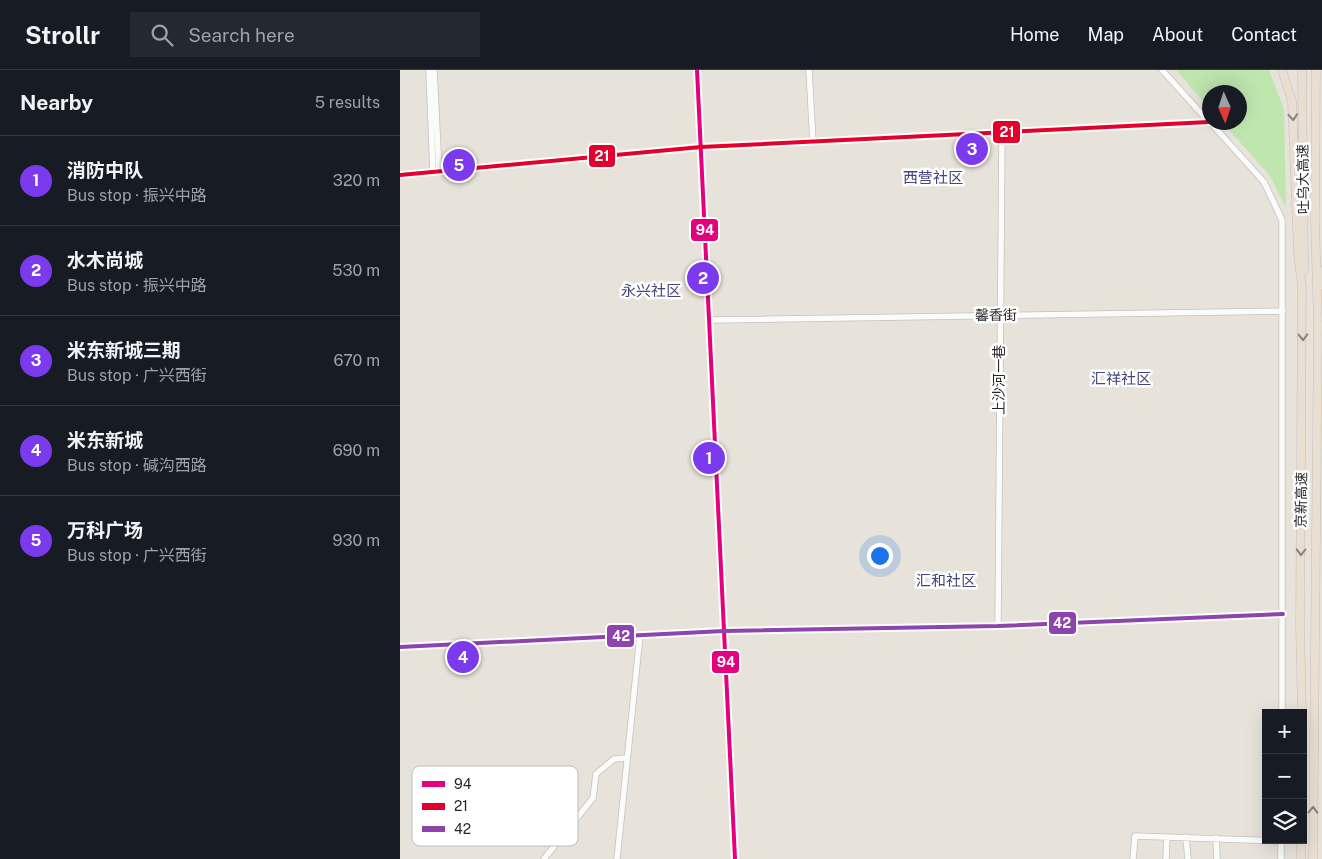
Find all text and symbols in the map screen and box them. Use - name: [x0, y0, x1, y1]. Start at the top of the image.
- search box: [130, 12, 480, 57]
- text: Strollr: [25, 21, 100, 49]
- icon: search: [148, 21, 176, 49]
- text: Search here: [188, 24, 295, 46]
- text: Home: [1010, 24, 1060, 45]
- text: Map: [1088, 24, 1124, 45]
- text: About: [1152, 24, 1203, 45]
- text: Contact: [1231, 24, 1297, 45]
- north arrow: [1202, 85, 1247, 130]
- text: Nearby: [20, 90, 93, 115]
- text: 5 results: [315, 93, 380, 112]
- one-way arrow: [1288, 113, 1299, 121]
- line badge: 21: [992, 120, 1021, 144]
- text: 21: [1000, 124, 1014, 140]
- pin: 3: [956, 130, 988, 168]
- line badge: 21: [588, 144, 616, 168]
- street label: 吐乌大高速: [1294, 144, 1312, 214]
- pin: 5: [443, 146, 475, 184]
- text: 21: [595, 148, 609, 164]
- text: 消防中队: [67, 159, 143, 181]
- district label: 西营社区: [903, 169, 963, 186]
- text: 1: [33, 171, 39, 190]
- text: 320 m: [333, 171, 380, 190]
- text: Bus stop · 振兴中路: [67, 186, 207, 205]
- line badge: 94: [690, 218, 719, 242]
- text: 94: [696, 222, 714, 238]
- text: 水木尚城: [67, 249, 143, 271]
- pin: 2: [687, 259, 719, 297]
- text: 2: [31, 261, 41, 280]
- text: 530 m: [332, 261, 380, 280]
- text: Bus stop · 振兴中路: [67, 276, 207, 295]
- district label: 永兴社区: [621, 282, 681, 299]
- street label: 馨香街: [975, 307, 1017, 323]
- one-way arrow: [1298, 333, 1308, 341]
- text: 米东新城三期: [67, 339, 181, 361]
- street label: 上沙河一巷: [991, 345, 1007, 415]
- text: 3: [31, 351, 41, 370]
- text: 670 m: [334, 351, 380, 370]
- text: Bus stop · 广兴西街: [67, 366, 207, 385]
- district label: 汇祥社区: [1091, 370, 1151, 387]
- text: 米东新城: [67, 429, 143, 451]
- pin: 1: [693, 439, 725, 477]
- text: 4: [31, 441, 41, 460]
- text: 690 m: [333, 441, 380, 460]
- text: Bus stop · 碱沟西路: [67, 456, 207, 475]
- street label: 京新高速: [1293, 472, 1309, 528]
- text: 万科广场: [67, 519, 143, 541]
- text: 5: [31, 531, 41, 550]
- text: 930 m: [333, 531, 380, 550]
- your location: [867, 543, 893, 569]
- text: Bus stop · 广兴西街: [67, 546, 207, 565]
- one-way arrow: [1296, 548, 1306, 556]
- district label: 汇和社区: [916, 572, 976, 589]
- line badge: 42: [1048, 611, 1077, 635]
- text: 42: [1053, 615, 1071, 631]
- line badge: 42: [606, 624, 635, 648]
- text: 42: [612, 628, 630, 644]
- pin: 4: [447, 638, 479, 676]
- line badge: 94: [711, 650, 740, 674]
- text: 94: [717, 654, 735, 670]
- map controls: [1262, 709, 1307, 844]
- button: +: [1262, 709, 1307, 754]
- button: −: [1262, 754, 1307, 799]
- legend: [412, 766, 578, 846]
- text: 94: [454, 776, 472, 792]
- text: 21: [454, 798, 468, 814]
- button: layers: [1262, 799, 1307, 844]
- one-way arrow: [1308, 806, 1318, 814]
- text: 42: [454, 821, 471, 837]

